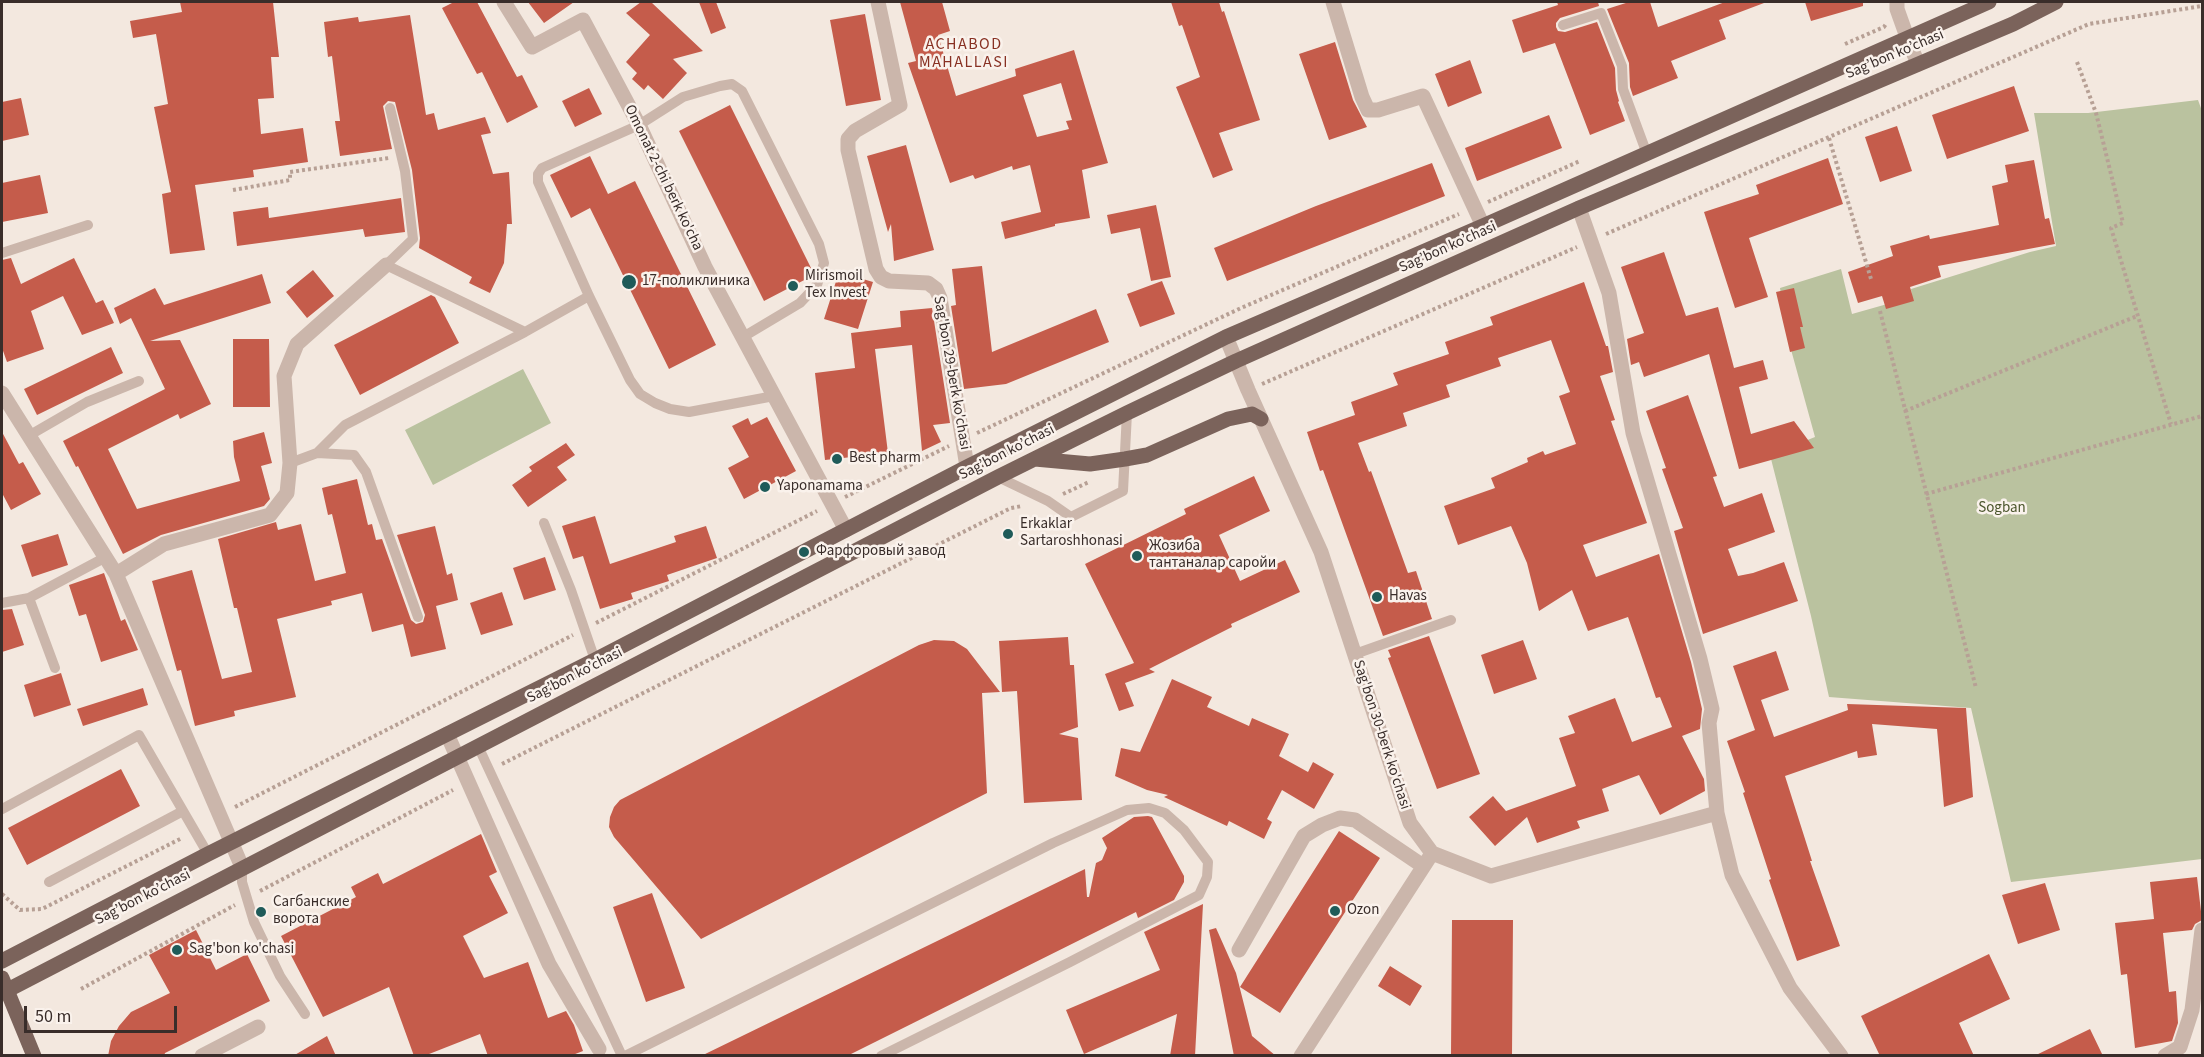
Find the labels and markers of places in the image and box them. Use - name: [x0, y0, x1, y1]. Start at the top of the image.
- place label: Mirismoil Tex Invest: [805, 268, 867, 303]
- marker: 17-поликлиника: [620, 273, 638, 291]
- place label: 17-поликлиника: [642, 273, 750, 291]
- marker: Mirismoil Tex Invest: [786, 279, 800, 293]
- place label: Best pharm: [849, 450, 921, 468]
- marker: Best pharm: [830, 452, 844, 466]
- place label: Yaponamama: [777, 478, 863, 496]
- marker: Yaponamama: [758, 480, 772, 494]
- place label: Erkaklar Sartaroshhonasi: [1020, 516, 1123, 551]
- marker: Erkaklar Sartaroshhonasi: [1001, 527, 1015, 541]
- place label: Жозиба тантаналар саройи: [1149, 538, 1276, 573]
- place label: Фарфоровый завод: [816, 543, 946, 561]
- marker: Фарфоровый завод: [797, 545, 811, 559]
- marker: Жозиба тантаналар саройи: [1130, 549, 1144, 563]
- place label: Havas: [1389, 588, 1427, 606]
- marker: Havas: [1370, 590, 1384, 604]
- place label: Сагбанские ворота: [273, 894, 349, 929]
- place label: Ozon: [1347, 902, 1379, 920]
- marker: Ozon: [1328, 904, 1342, 918]
- marker: Сагбанские ворота: [254, 905, 268, 919]
- place label: Sag'bon ko'chasi: [189, 941, 294, 959]
- marker: Sag'bon ko'chasi: [170, 943, 184, 957]

